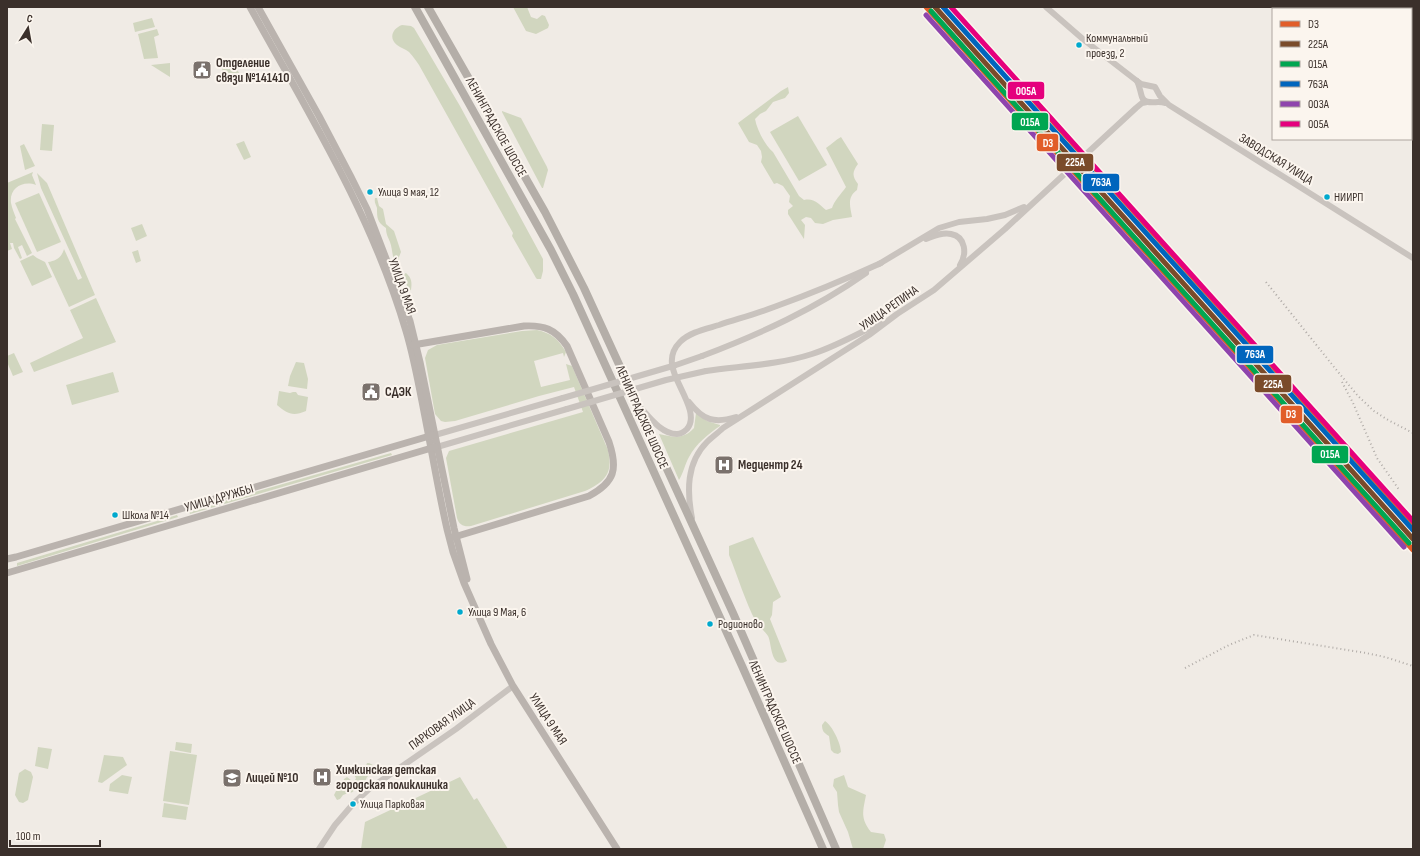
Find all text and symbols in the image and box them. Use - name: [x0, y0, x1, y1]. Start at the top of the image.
- north arrow: [8, 8, 48, 48]
- legend: [1272, 8, 1412, 140]
- text: С: [26, 12, 34, 26]
- text: D3: [1308, 17, 1319, 32]
- place label: Коммунальный проезд, 2: [1086, 31, 1148, 61]
- text: 225А: [1308, 37, 1329, 52]
- marker: Коммунальный проезд, 2: [1074, 40, 1084, 50]
- place label: Отделение связи №141410: [216, 55, 289, 86]
- text: 015А: [1308, 57, 1328, 72]
- public building icon: Отделение связи №141410: [191, 59, 213, 81]
- street label: ЛЕНИНГРАДСКОЕ ШОССЕ: [461, 73, 530, 180]
- text: 763А: [1308, 77, 1329, 92]
- line badge: 005А: [1007, 81, 1045, 100]
- text: 005А: [1016, 85, 1037, 98]
- text: 003А: [1308, 97, 1330, 112]
- line badge: 015А: [1011, 112, 1049, 131]
- text: 015А: [1020, 116, 1041, 129]
- text: 005А: [1308, 117, 1330, 132]
- street label: ЗАВОДСКАЯ УЛИЦА: [1236, 130, 1317, 188]
- line badge: D3: [1036, 133, 1059, 152]
- text: D3: [1043, 137, 1053, 150]
- line badge: 225А: [1056, 153, 1094, 172]
- text: 225А: [1065, 156, 1086, 169]
- line badge: 763А: [1082, 173, 1120, 192]
- text: 763А: [1091, 176, 1112, 189]
- place label: Улица 9 мая, 12: [378, 185, 439, 200]
- marker: Улица 9 мая, 12: [365, 187, 375, 197]
- place label: НИИРП: [1334, 190, 1363, 205]
- marker: НИИРП: [1322, 192, 1332, 202]
- street label: УЛИЦА 9 МАЯ: [384, 256, 420, 316]
- street label: УЛИЦА РЕПИНА: [857, 282, 922, 334]
- line badge: 763А: [1236, 345, 1274, 364]
- text: 763А: [1245, 348, 1266, 361]
- street label: ЛЕНИНГРАДСКОЕ ШОССЕ: [612, 362, 672, 471]
- line badge: 225А: [1254, 374, 1292, 393]
- text: 225А: [1263, 378, 1284, 391]
- public building icon: СДЭК: [360, 381, 382, 403]
- place label: СДЭК: [385, 384, 412, 400]
- line badge: D3: [1280, 405, 1303, 424]
- text: D3: [1286, 408, 1296, 421]
- line badge: 015А: [1311, 445, 1349, 464]
- text: 015А: [1320, 448, 1341, 461]
- hospital icon: Медцентр 24: [713, 454, 735, 476]
- place label: Медцентр 24: [738, 457, 803, 473]
- street label: УЛИЦА ДРУЖБЫ: [183, 481, 255, 515]
- place label: Школа №14: [122, 508, 169, 523]
- marker: Школа №14: [110, 510, 120, 520]
- place label: Улица 9 Мая, 6: [468, 605, 526, 620]
- marker: Улица 9 Мая, 6: [455, 607, 465, 617]
- place label: Родионово: [718, 617, 763, 632]
- marker: Родионово: [705, 619, 715, 629]
- street label: ЛЕНИНГРАДСКОЕ ШОССЕ: [745, 657, 805, 766]
- street label: УЛИЦА 9 МАЯ: [525, 690, 571, 748]
- street label: ПАРКОВАЯ УЛИЦА: [406, 694, 479, 753]
- place label: Химкинская детская городская поликлиника: [335, 762, 448, 793]
- hospital icon: Химкинская детская городская поликлиника: [311, 766, 333, 788]
- school or university icon: Лицей №10: [221, 767, 243, 789]
- place label: Лицей №10: [245, 770, 298, 786]
- place label: Улица Парковая: [360, 797, 425, 812]
- marker: Улица Парковая: [348, 799, 358, 809]
- scale bar: [10, 822, 100, 848]
- text: 100 m: [16, 829, 41, 844]

